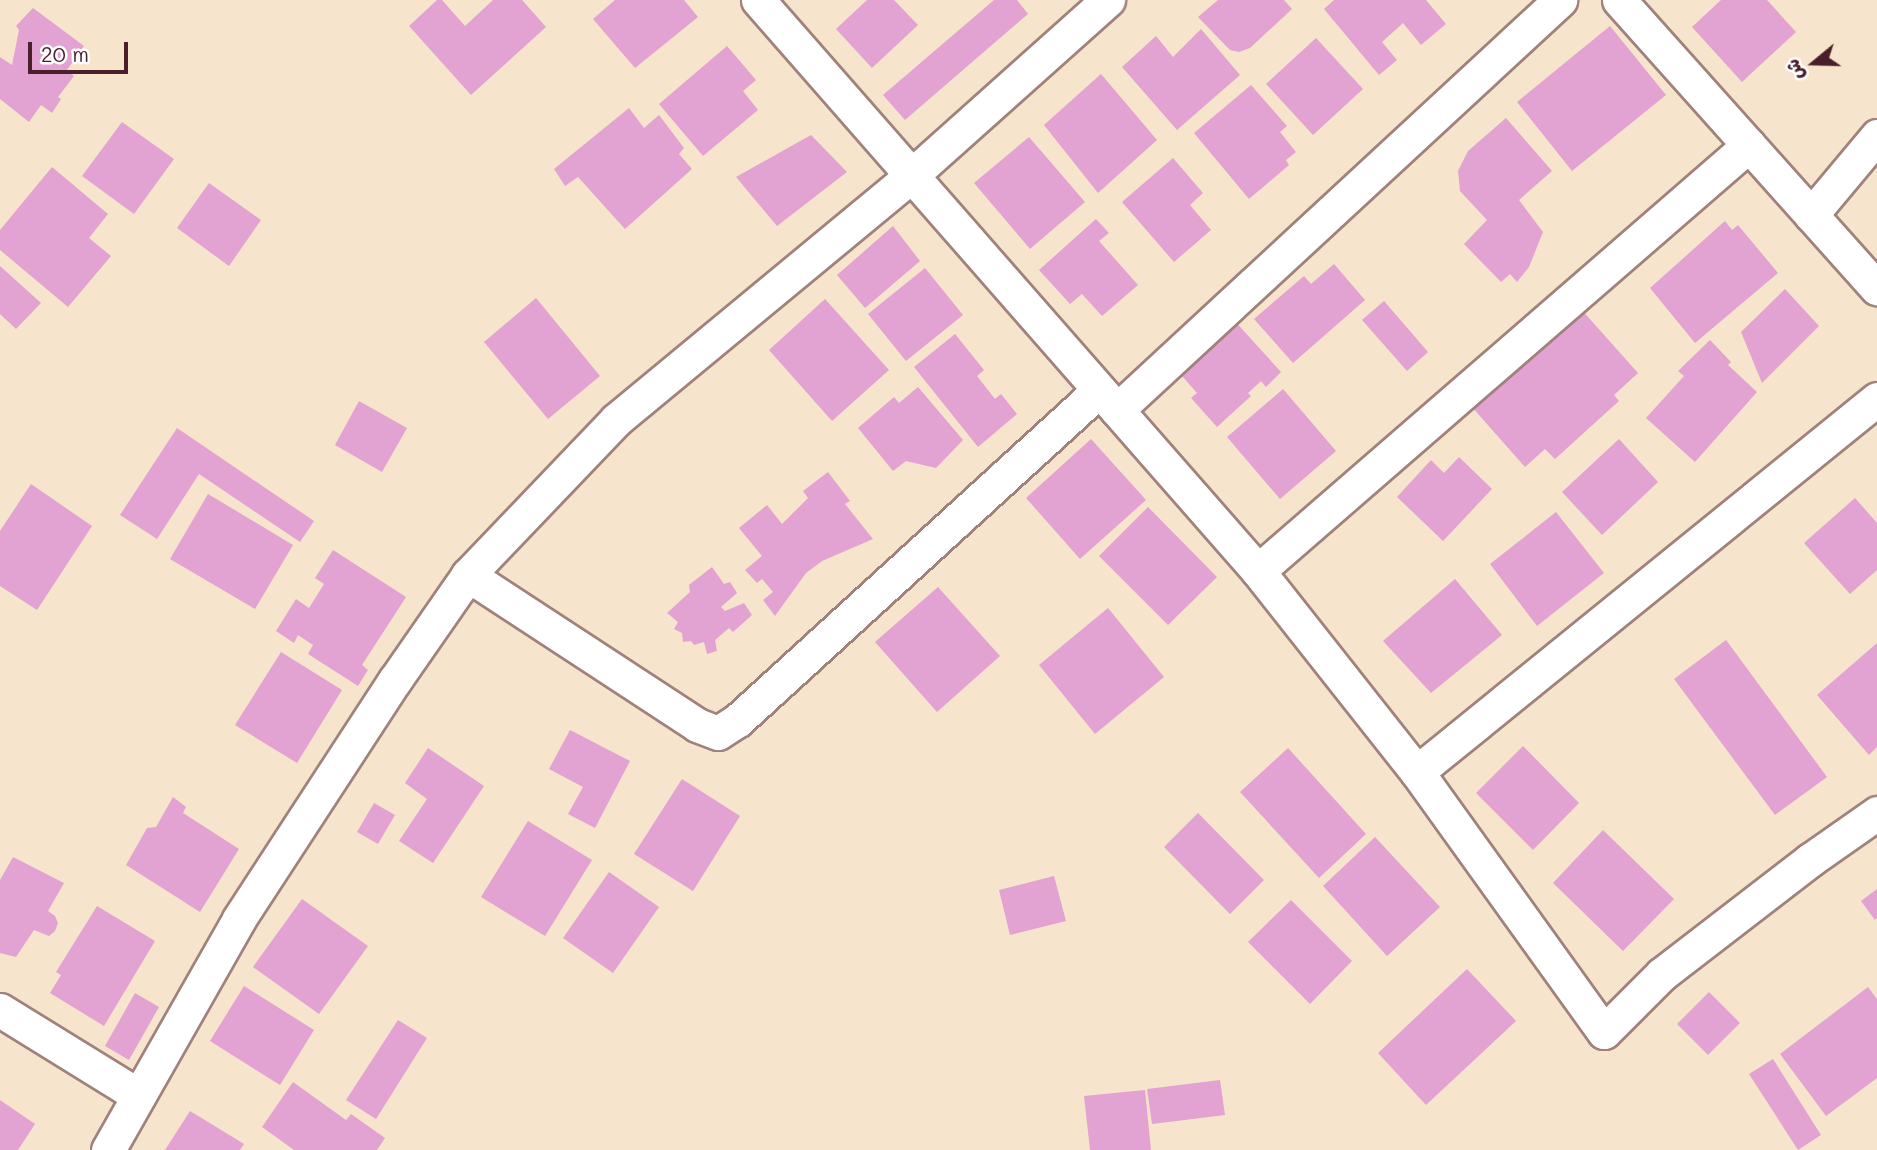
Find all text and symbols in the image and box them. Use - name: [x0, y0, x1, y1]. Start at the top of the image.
- scale bar: [32, 28, 131, 72]
- north arrow: [1779, 28, 1849, 98]
- text: 20 m: [41, 40, 89, 67]
- text: ش: [1778, 56, 1809, 84]

